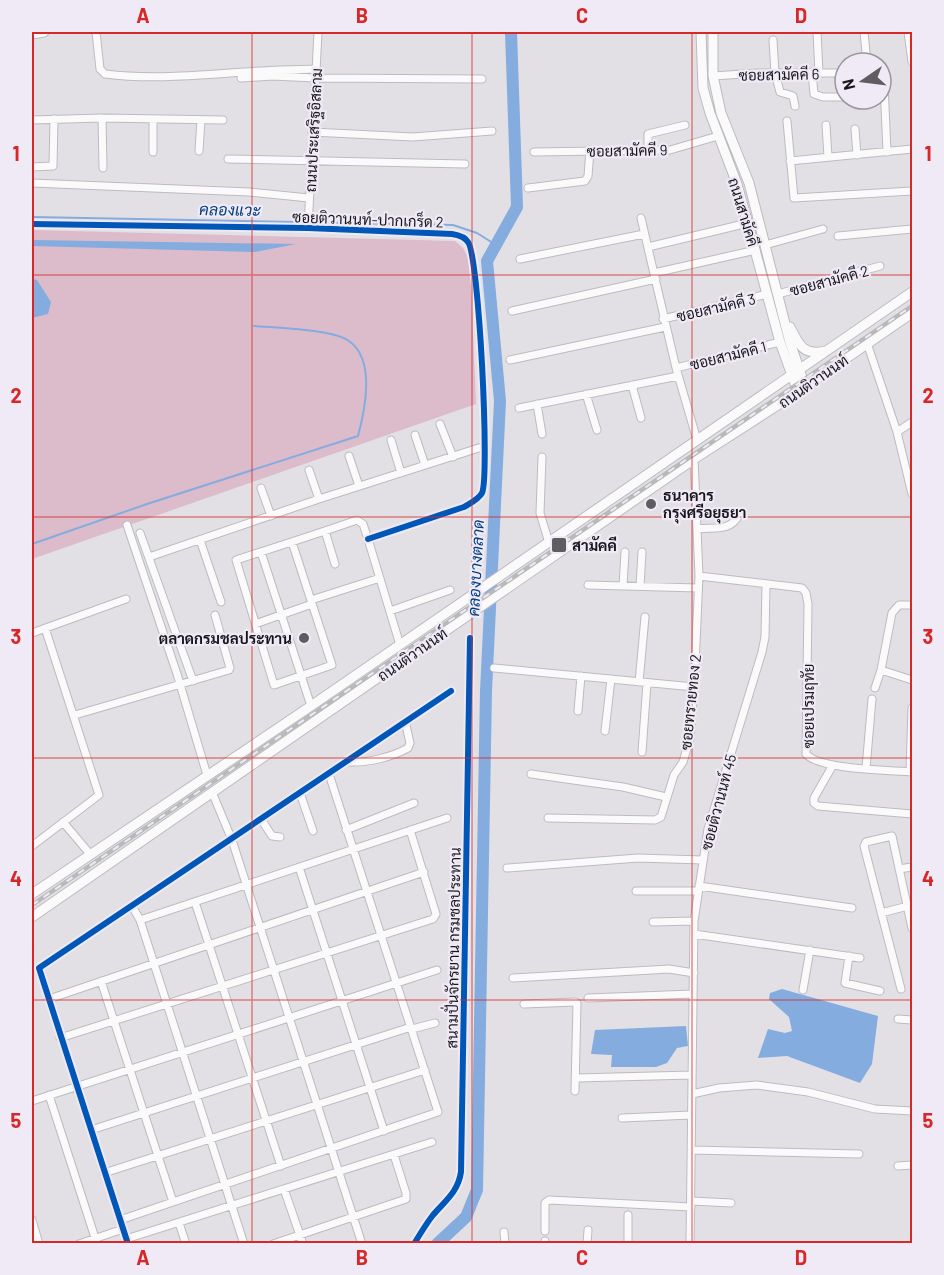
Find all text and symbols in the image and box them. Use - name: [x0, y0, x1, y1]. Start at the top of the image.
- text: A: [136, 3, 150, 27]
- text: B: [356, 3, 368, 27]
- text: C: [576, 3, 588, 27]
- text: D: [795, 3, 807, 27]
- north arrow: [833, 51, 893, 111]
- street label: ซอยสามัคคี 6: [739, 64, 819, 84]
- street label: ถนนประเสริฐอิสลาม: [301, 67, 327, 193]
- text: N: [837, 77, 858, 92]
- street label: ซอยสามัคคี 9: [586, 140, 668, 160]
- text: 1: [12, 141, 20, 165]
- text: 1: [924, 141, 932, 165]
- street label: ถนนสามัคคี: [725, 175, 763, 249]
- water label: คลองแวะ: [199, 199, 261, 219]
- street label: ซอยติวานนท์-ปากเกร็ด 2: [292, 206, 444, 231]
- street label: ซอยสามัคคี 2: [788, 261, 870, 299]
- street label: ซอยสามัคคี 3: [675, 289, 757, 325]
- street label: ซอยสามัคคี 1: [688, 337, 768, 373]
- street label: ถนนติวานนท์: [775, 350, 851, 412]
- text: 2: [10, 383, 22, 407]
- text: 2: [922, 383, 934, 407]
- place label: ธนาคาร กรุงศรีอยุธยา: [663, 486, 747, 524]
- marker: ธนาคาร กรุงศรีอยุธยา: [644, 497, 658, 511]
- water label: คลองบางตลาด: [463, 519, 487, 617]
- marker: สามัคคี: [550, 536, 568, 554]
- place label: สามัคคี: [572, 536, 617, 554]
- street label: ถนนติวานนท์: [374, 623, 450, 685]
- text: 3: [11, 624, 21, 648]
- text: 3: [923, 624, 933, 648]
- place label: ตลาดกรมชลประทาน: [159, 629, 292, 647]
- marker: ตลาดกรมชลประทาน: [297, 631, 311, 645]
- street label: ซอยทรายทอง 2: [676, 653, 704, 751]
- street label: ซอยเปรมฤทัย: [799, 664, 818, 748]
- street label: ซอยติวานนท์ 45: [697, 752, 739, 852]
- street label: สนามปั่นจักรยาน กรมชลประทาน: [438, 847, 464, 1049]
- text: 4: [10, 866, 22, 890]
- text: 4: [922, 866, 934, 890]
- text: 5: [11, 1108, 22, 1132]
- text: 5: [923, 1108, 934, 1132]
- text: A: [136, 1245, 150, 1269]
- text: B: [356, 1245, 368, 1269]
- text: C: [576, 1245, 588, 1269]
- text: D: [795, 1245, 807, 1269]

